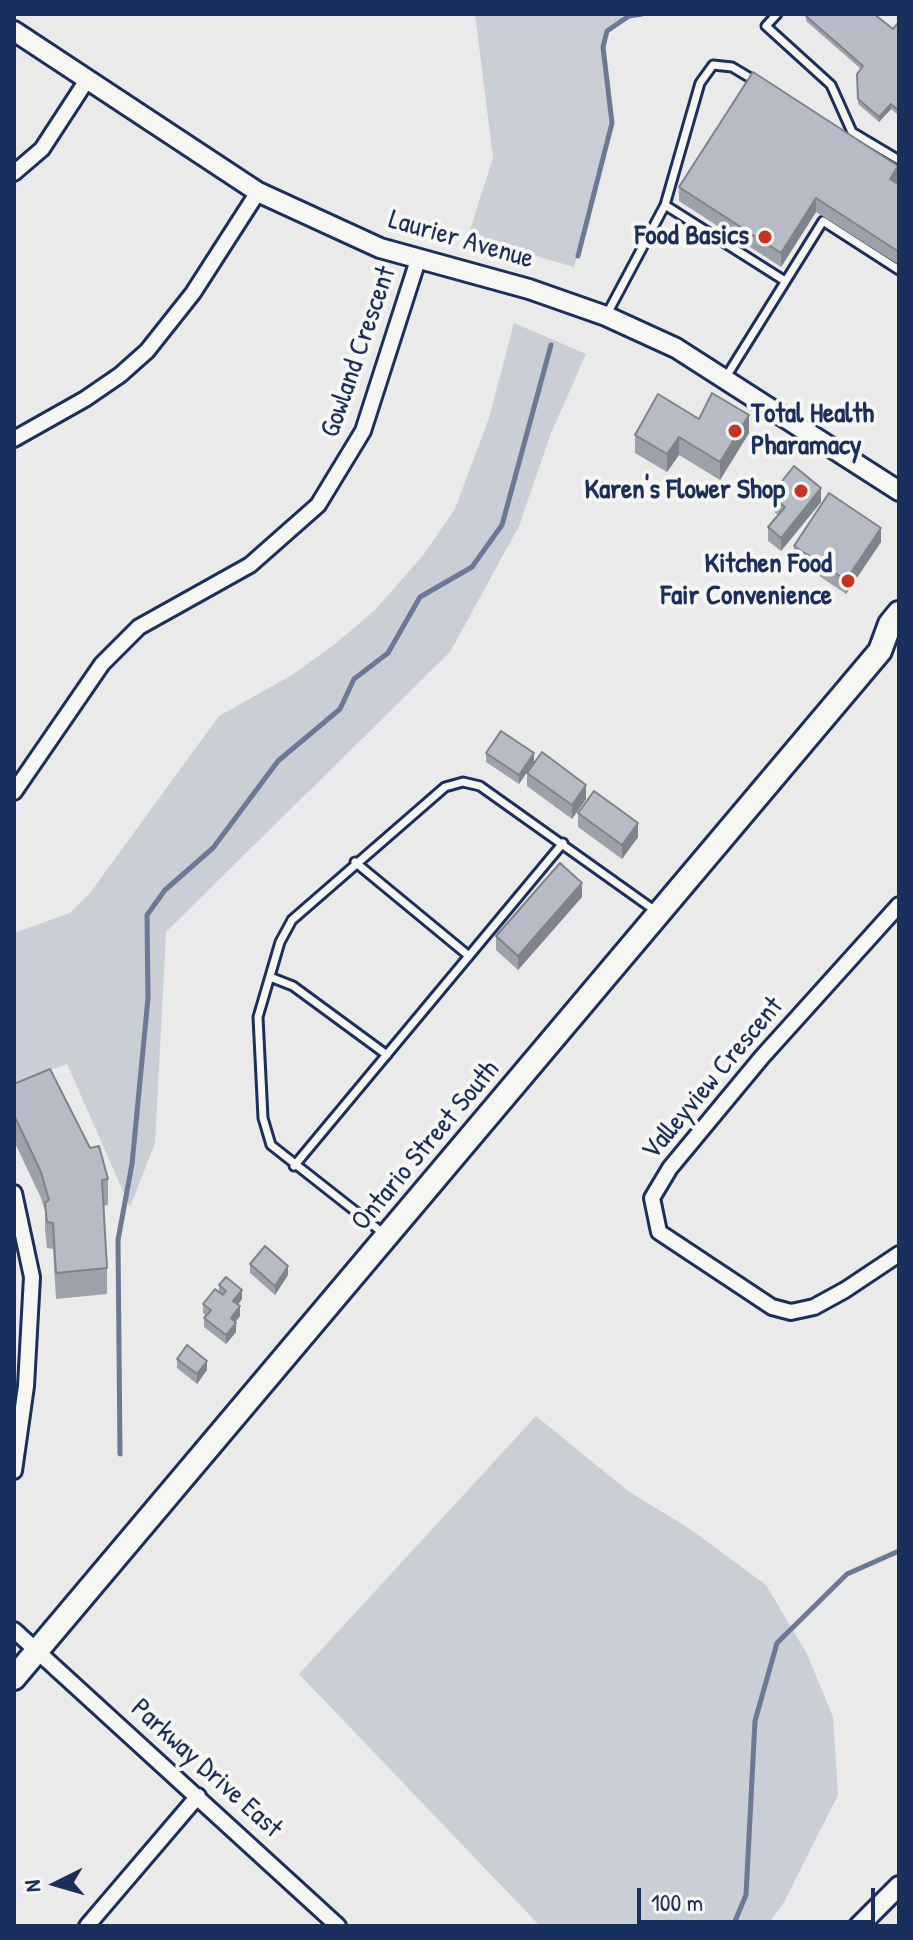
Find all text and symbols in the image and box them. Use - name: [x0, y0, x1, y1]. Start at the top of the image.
- street label: Laurier Avenue: [385, 203, 537, 277]
- place label: Food Basics: [635, 220, 749, 254]
- marker: Food Basics: [756, 228, 774, 246]
- street label: Gowland Crescent: [314, 262, 404, 442]
- place label: Total Health Pharamacy: [751, 398, 874, 464]
- marker: Total Health Pharamacy: [726, 422, 744, 440]
- place label: Karen's Flower Shop: [585, 474, 785, 508]
- marker: Karen's Flower Shop: [792, 482, 810, 500]
- place label: Kitchen Food Fair Convenience: [661, 548, 832, 614]
- marker: Kitchen Food Fair Convenience: [839, 572, 857, 590]
- street label: Valleyview Crescent: [635, 991, 791, 1167]
- street label: Ontario Street South: [345, 1054, 507, 1238]
- street label: Parkway Drive East: [123, 1692, 289, 1846]
- north arrow: [16, 1844, 96, 1924]
- scale bar: [641, 1872, 879, 1922]
- text: N: [17, 1879, 48, 1893]
- text: 100 m: [651, 1886, 703, 1918]

